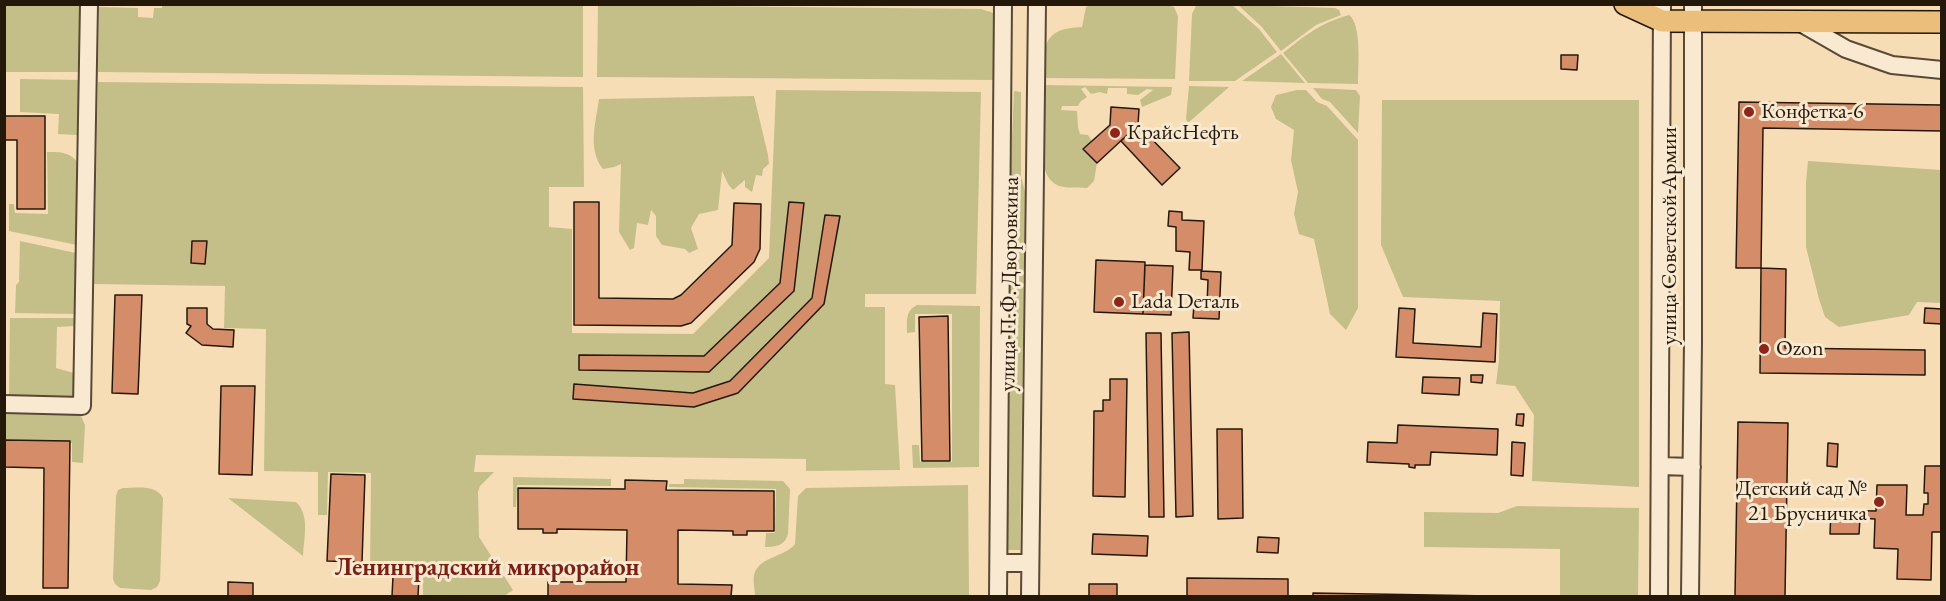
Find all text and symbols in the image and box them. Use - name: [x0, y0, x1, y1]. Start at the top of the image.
- place label: Конфетка-6: [1761, 99, 1863, 125]
- marker: Конфетка-6: [1742, 105, 1756, 119]
- place label: КрайсНефть: [1127, 120, 1239, 146]
- marker: КрайсНефть: [1108, 126, 1122, 140]
- street label: улица Советской Армии: [1657, 127, 1683, 345]
- street label: улица П.Ф. Дворовкина: [995, 176, 1025, 392]
- place label: Lada Dеталь: [1131, 289, 1239, 315]
- marker: Lada Dеталь: [1112, 295, 1126, 309]
- place label: Ozon: [1776, 336, 1824, 362]
- marker: Ozon: [1757, 342, 1771, 356]
- place label: Детский сад № 21 Брусничка: [1736, 476, 1867, 528]
- marker: Детский сад № 21 Брусничка: [1872, 495, 1886, 509]
- district label: Ленинградский микрорайон: [335, 554, 639, 582]

